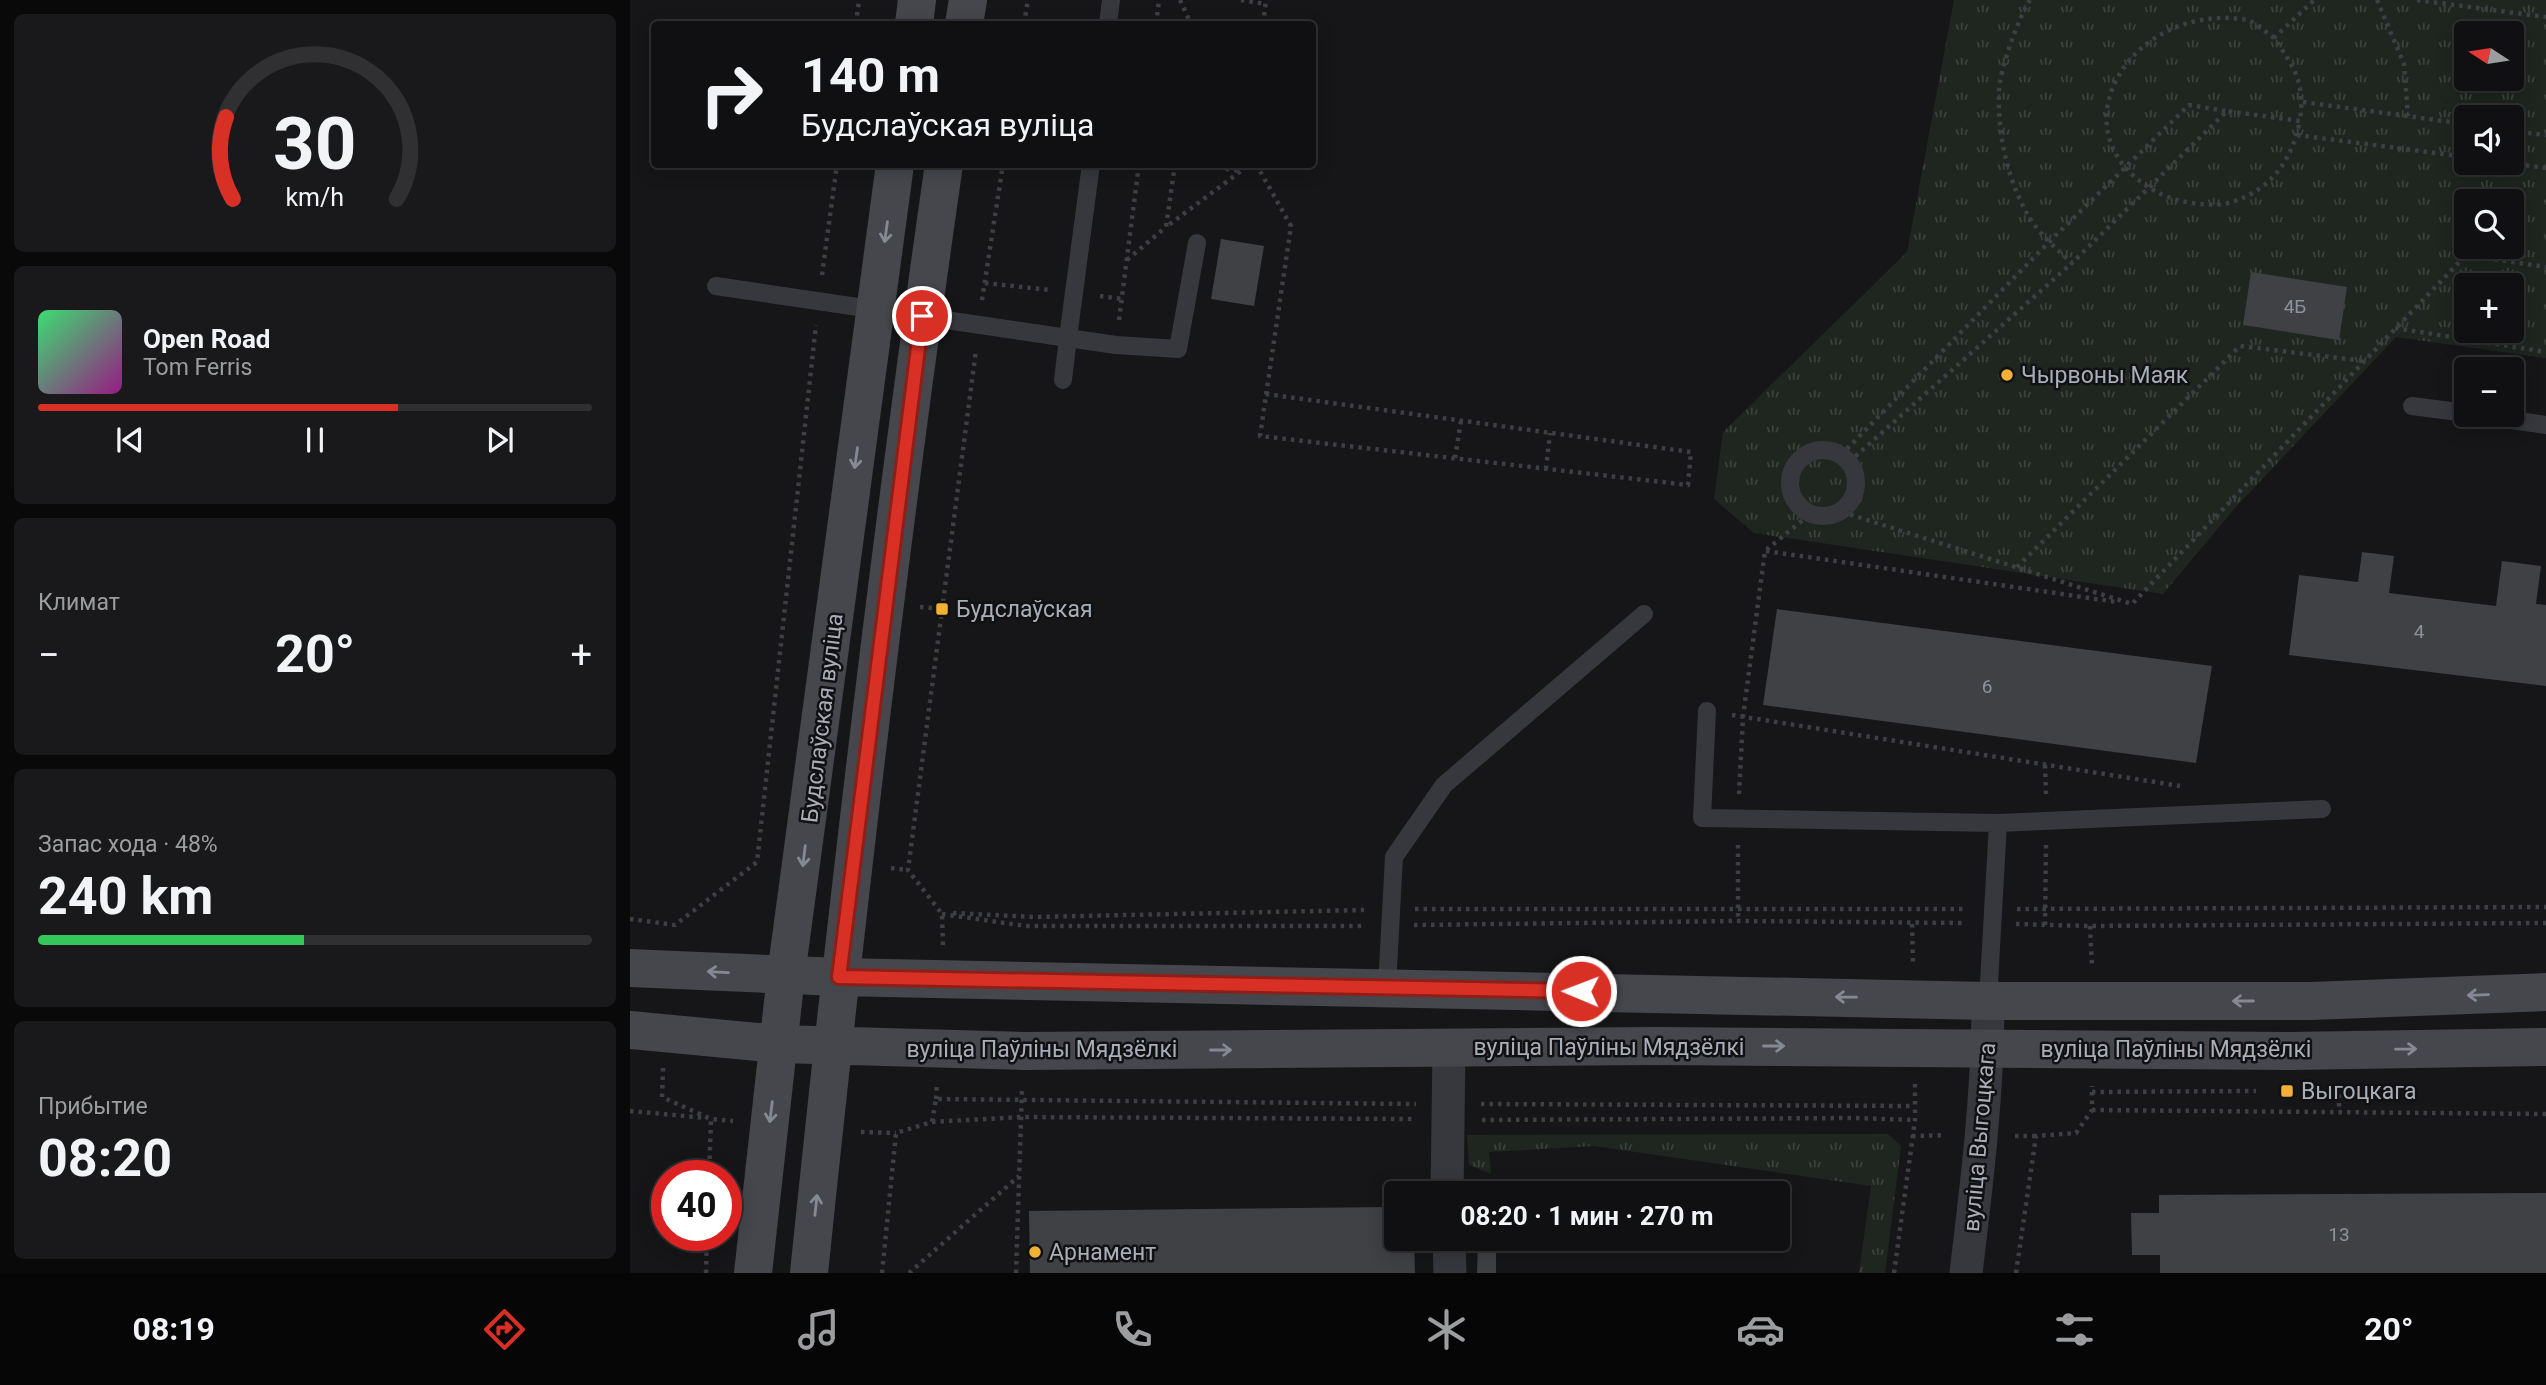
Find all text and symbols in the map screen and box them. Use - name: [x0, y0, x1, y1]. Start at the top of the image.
- north arrow: [2454, 21, 2524, 91]
- map controls: [2454, 21, 2524, 427]
- text: 140 m: [801, 47, 940, 104]
- icon: right: [686, 49, 777, 140]
- text: 30: [273, 101, 357, 187]
- button: sound: [2454, 105, 2524, 175]
- text: Будслаўская вуліца: [801, 106, 1094, 144]
- text: km/h: [286, 183, 344, 212]
- button: search: [2454, 189, 2524, 259]
- one-way arrow: [879, 220, 892, 243]
- button: +: [2454, 273, 2524, 343]
- pin: [892, 286, 952, 346]
- house number: 4Б: [2284, 295, 2306, 318]
- icon: arrive: [903, 297, 941, 335]
- text: Open Road: [143, 324, 271, 354]
- text: Tom Ferris: [143, 354, 252, 381]
- button: −: [2454, 357, 2524, 427]
- place label: Чырвоны Маяк: [2021, 362, 2189, 389]
- marker: Чырвоны Маяк: [1999, 367, 2015, 383]
- icon: previous: [111, 421, 149, 459]
- icon: pause: [296, 421, 334, 459]
- icon: next: [481, 421, 519, 459]
- one-way arrow: [849, 446, 862, 469]
- text: Климат: [38, 589, 120, 616]
- place label: Будслаўская: [956, 596, 1093, 623]
- marker: Будслаўская: [934, 601, 950, 617]
- street label: Будслаўская вуліца: [796, 612, 849, 824]
- house number: 4: [2414, 620, 2425, 643]
- text: 20°: [275, 624, 355, 685]
- text: −: [38, 633, 60, 677]
- text: +: [570, 633, 592, 677]
- house number: 6: [1982, 675, 1992, 698]
- text: Запас хода · 48%: [38, 831, 218, 858]
- one-way arrow: [797, 844, 810, 867]
- text: 240 km: [38, 866, 213, 927]
- position arrow: [1544, 954, 1618, 1028]
- one-way arrow: [707, 966, 730, 979]
- one-way arrow: [2467, 988, 2490, 1001]
- one-way arrow: [1835, 990, 1858, 1004]
- one-way arrow: [2232, 994, 2255, 1008]
- street label: вуліца Паўліны Мядзёлкі: [1474, 1034, 1744, 1061]
- street label: вуліца Паўліны Мядзёлкі: [907, 1036, 1177, 1063]
- street label: вуліца Паўліны Мядзёлкі: [2041, 1036, 2311, 1063]
- one-way arrow: [1763, 1039, 1786, 1053]
- street label: вуліца Выгоцкага: [1958, 1041, 2001, 1233]
- one-way arrow: [2394, 1042, 2417, 1055]
- one-way arrow: [1209, 1043, 1232, 1057]
- place label: Выгоцкага: [2301, 1078, 2416, 1105]
- marker: Выгоцкага: [2279, 1083, 2295, 1099]
- text: Прибытие: [38, 1093, 148, 1120]
- one-way arrow: [764, 1100, 777, 1122]
- text: 08:20: [38, 1128, 172, 1189]
- speed limit sign: 40: [651, 1160, 742, 1251]
- one-way arrow: [809, 1194, 822, 1217]
- text: 08:20 · 1 мин · 270 m: [1461, 1201, 1713, 1231]
- house number: 13: [2328, 1223, 2350, 1246]
- place label: Арнамент: [1049, 1239, 1156, 1266]
- marker: Арнамент: [1027, 1244, 1043, 1260]
- icon: directions: [480, 1305, 529, 1354]
- icon: music: [794, 1305, 843, 1354]
- icon: phone: [1108, 1305, 1157, 1354]
- icon: climate: [1422, 1305, 1471, 1354]
- icon: car: [1736, 1305, 1785, 1354]
- icon: filters: [2050, 1305, 2099, 1354]
- text: 08:19: [133, 1310, 215, 1348]
- text: 20°: [2364, 1310, 2413, 1348]

